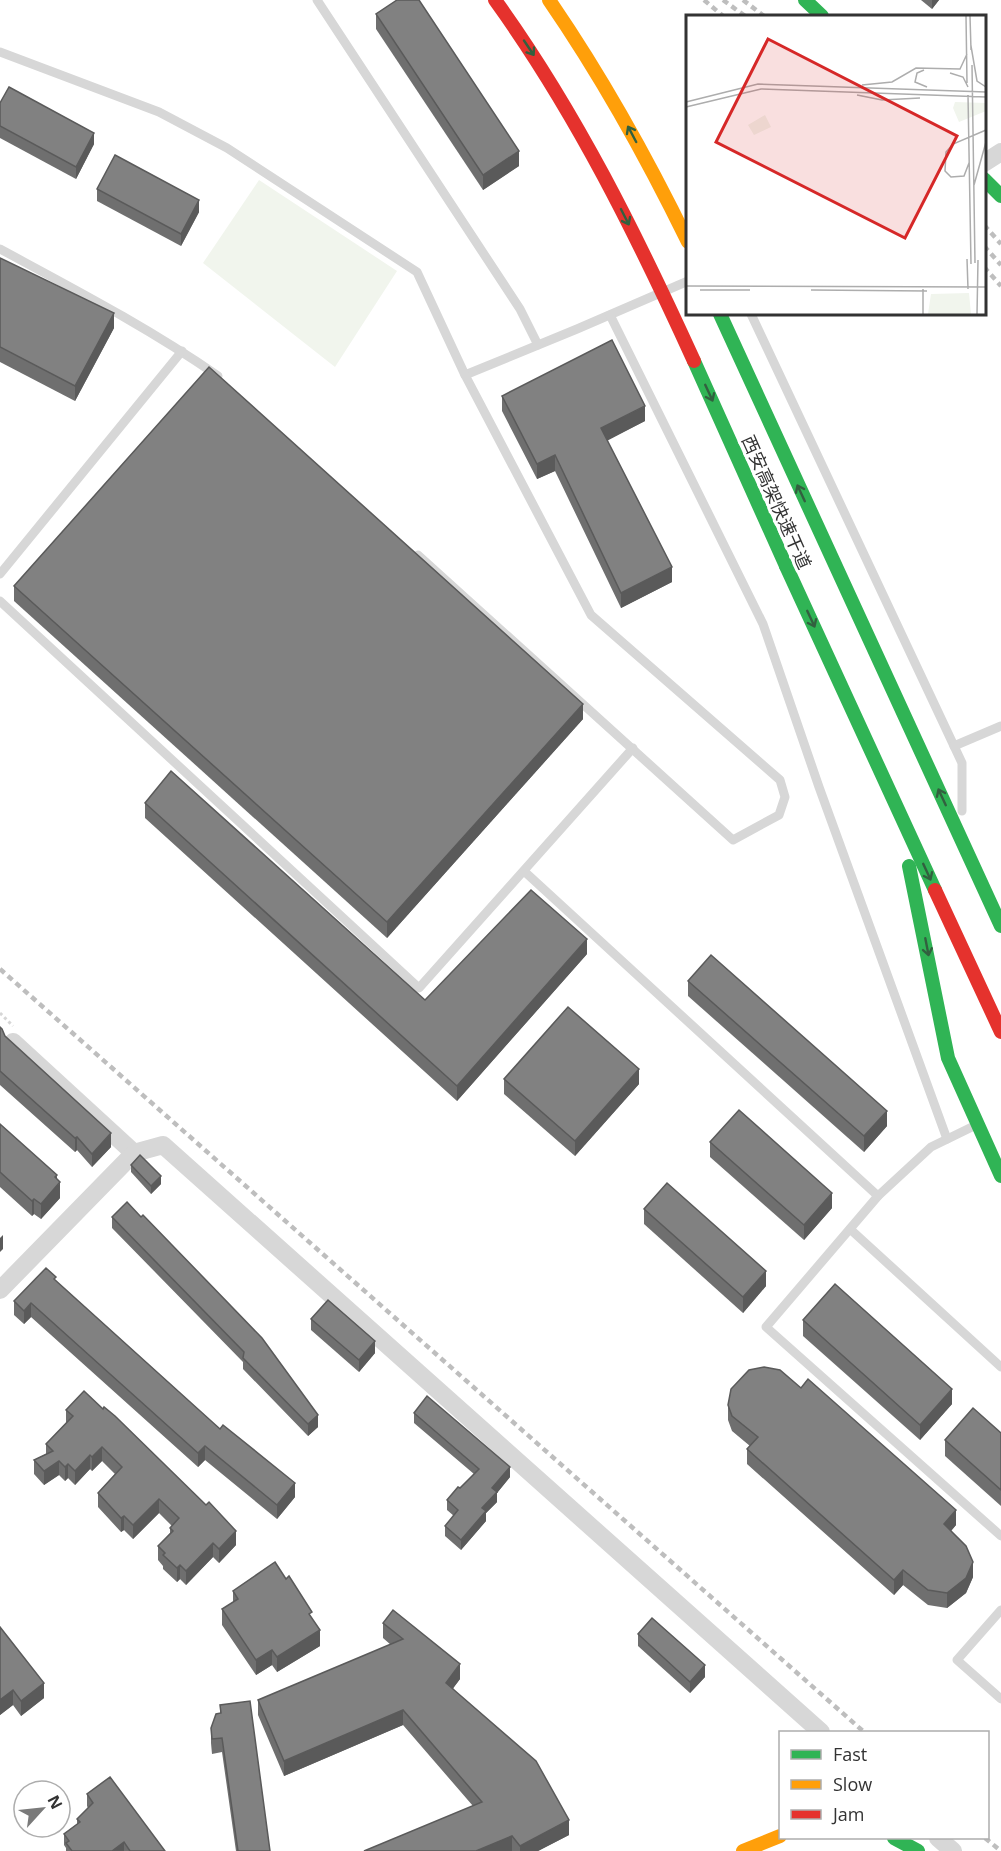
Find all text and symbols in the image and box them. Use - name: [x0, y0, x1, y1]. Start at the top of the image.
- inset map: [686, 15, 986, 315]
- one-way arrow: [523, 39, 535, 56]
- one-way arrow: [626, 126, 638, 143]
- one-way arrow: [620, 208, 631, 226]
- one-way arrow: [703, 384, 715, 402]
- street label: 西安高架快速干道: [737, 431, 817, 573]
- one-way arrow: [795, 485, 807, 503]
- one-way arrow: [806, 609, 817, 627]
- one-way arrow: [935, 788, 947, 806]
- one-way arrow: [922, 863, 934, 881]
- one-way arrow: [921, 938, 933, 957]
- legend: [779, 1731, 989, 1839]
- text: Fast: [833, 1742, 867, 1766]
- text: Slow: [833, 1772, 872, 1796]
- north arrow: [12, 1779, 72, 1839]
- text: N: [43, 1791, 68, 1813]
- text: Jam: [831, 1802, 865, 1826]

